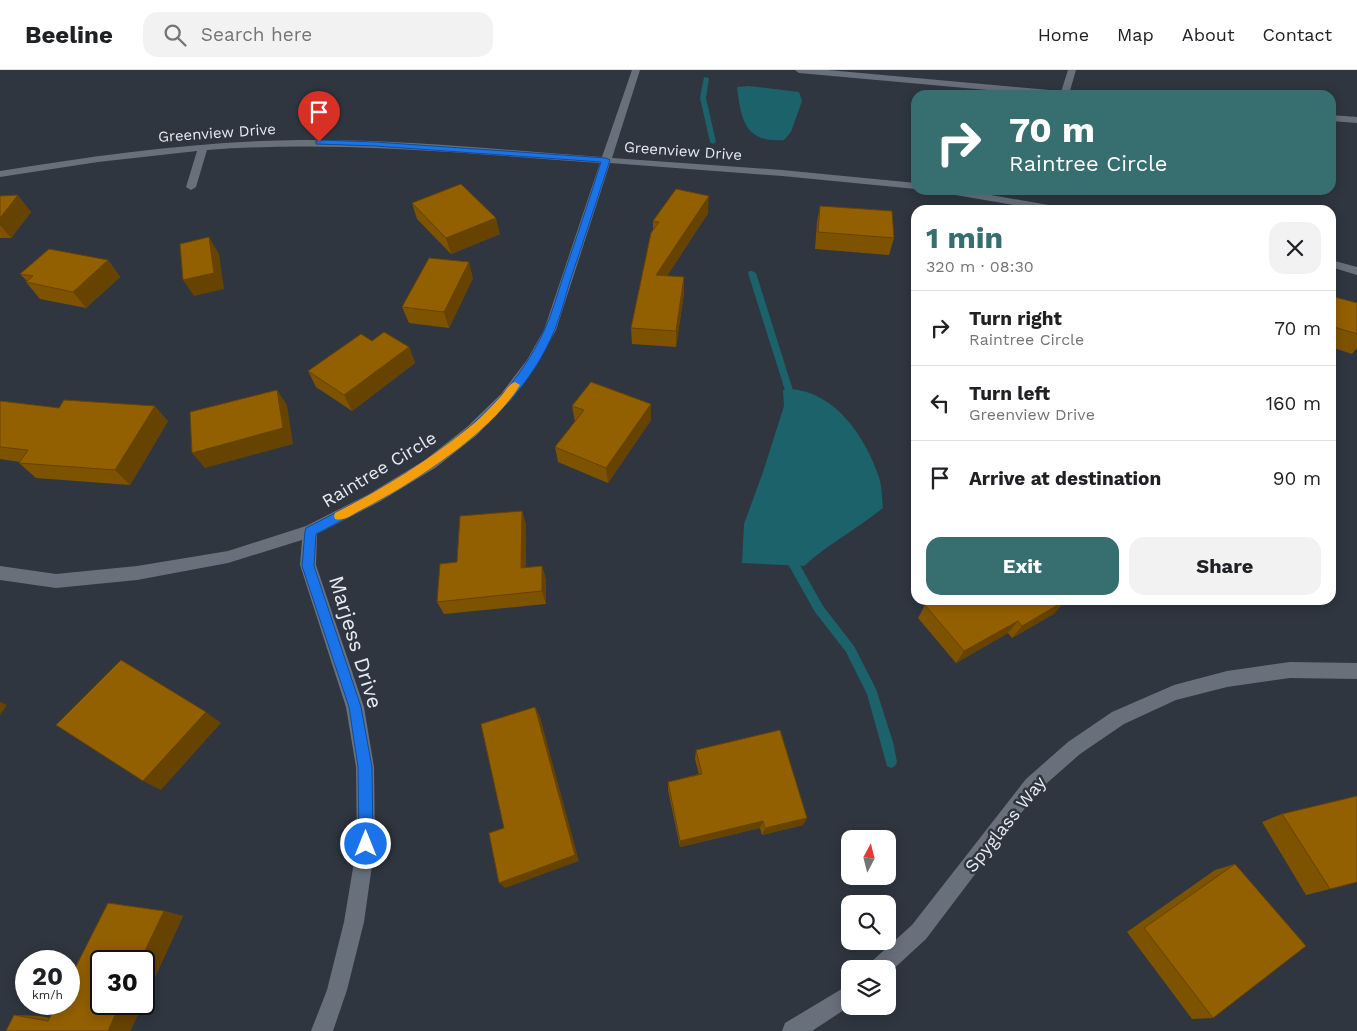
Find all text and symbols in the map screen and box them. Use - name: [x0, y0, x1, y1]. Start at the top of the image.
- search box: [143, 12, 493, 57]
- text: Beeline: [25, 21, 113, 49]
- icon: search: [161, 21, 189, 49]
- text: Search here: [201, 23, 312, 46]
- text: Home: [1038, 24, 1089, 45]
- text: Map: [1117, 24, 1154, 45]
- text: About: [1182, 24, 1234, 45]
- text: Contact: [1262, 24, 1332, 45]
- pin: [298, 91, 340, 142]
- icon: arrive: [305, 98, 333, 126]
- text: 70 m: [1009, 109, 1095, 151]
- icon: right: [926, 110, 991, 175]
- street label: Greenview Drive: [157, 120, 277, 146]
- street label: Greenview Drive: [623, 138, 743, 164]
- text: Raintree Circle: [1009, 151, 1167, 176]
- text: 1 min: [926, 220, 1003, 255]
- button: close: [1269, 222, 1321, 274]
- text: 320 m · 08:30: [926, 257, 1034, 276]
- text: Turn right: [969, 307, 1062, 330]
- icon: right: [926, 314, 954, 342]
- text: 70 m: [1274, 317, 1321, 340]
- text: Raintree Circle: [969, 330, 1084, 349]
- text: Turn left: [969, 382, 1050, 405]
- icon: left: [926, 389, 954, 417]
- text: 160 m: [1266, 392, 1321, 415]
- text: Greenview Drive: [969, 405, 1095, 424]
- street label: Raintree Circle: [318, 427, 440, 511]
- icon: arrive: [926, 464, 954, 492]
- text: Arrive at destination: [969, 467, 1161, 490]
- text: 90 m: [1273, 467, 1321, 490]
- button: Exit: [926, 537, 1119, 595]
- button: Share: [1129, 537, 1321, 595]
- street label: Marjess Drive: [324, 573, 388, 711]
- street label: Spyglass Way: [960, 771, 1050, 876]
- position arrow: [339, 817, 391, 869]
- north arrow: [841, 830, 896, 885]
- map controls: [841, 830, 896, 1015]
- button: search: [841, 895, 896, 950]
- speed limit sign: 30: [90, 950, 155, 1015]
- button: layers: [841, 960, 896, 1015]
- text: 20: [32, 962, 63, 991]
- text: km/h: [32, 988, 63, 1002]

